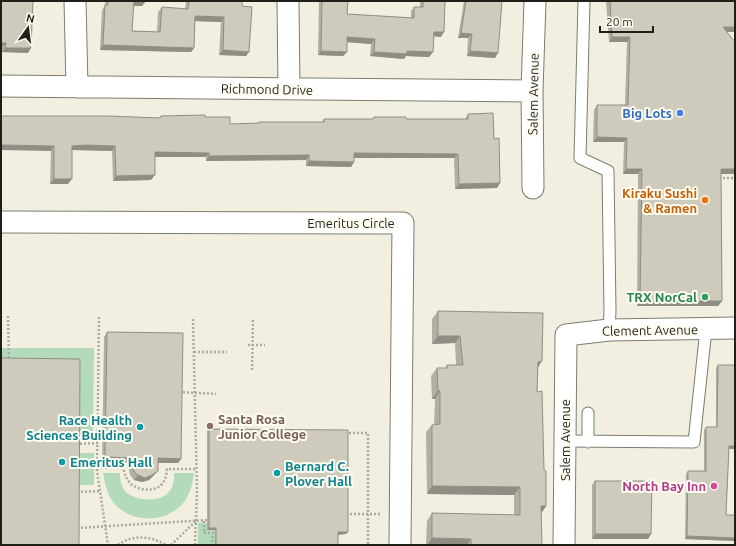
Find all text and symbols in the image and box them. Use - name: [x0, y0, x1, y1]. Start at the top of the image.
- north arrow: [8, 8, 48, 48]
- scale bar: [600, 8, 653, 34]
- text: N: [25, 11, 36, 25]
- text: 20 m: [606, 15, 633, 28]
- street label: Salem Avenue: [525, 53, 541, 135]
- street label: Richmond Drive: [221, 81, 313, 97]
- place label: Big Lots: [622, 106, 672, 120]
- marker: Big Lots: [675, 108, 685, 118]
- place label: Kiraku Sushi & Ramen: [622, 186, 697, 215]
- marker: Kiraku Sushi & Ramen: [700, 195, 710, 205]
- street label: Emeritus Circle: [307, 216, 395, 230]
- place label: TRX NorCal: [626, 290, 697, 304]
- marker: TRX NorCal: [700, 292, 710, 302]
- street label: Clement Avenue: [602, 322, 698, 338]
- street label: Salem Avenue: [558, 399, 572, 481]
- place label: Santa Rosa Junior College: [218, 412, 306, 441]
- place label: Race Health Sciences Building: [26, 413, 132, 442]
- marker: Santa Rosa Junior College: [205, 421, 215, 431]
- marker: Race Health Sciences Building: [135, 422, 145, 432]
- place label: Emeritus Hall: [70, 455, 152, 469]
- marker: Emeritus Hall: [57, 457, 67, 467]
- place label: Bernard C. Plover Hall: [285, 459, 352, 488]
- marker: Bernard C. Plover Hall: [272, 468, 282, 478]
- place label: North Bay Inn: [622, 479, 706, 493]
- marker: North Bay Inn: [709, 481, 719, 491]

